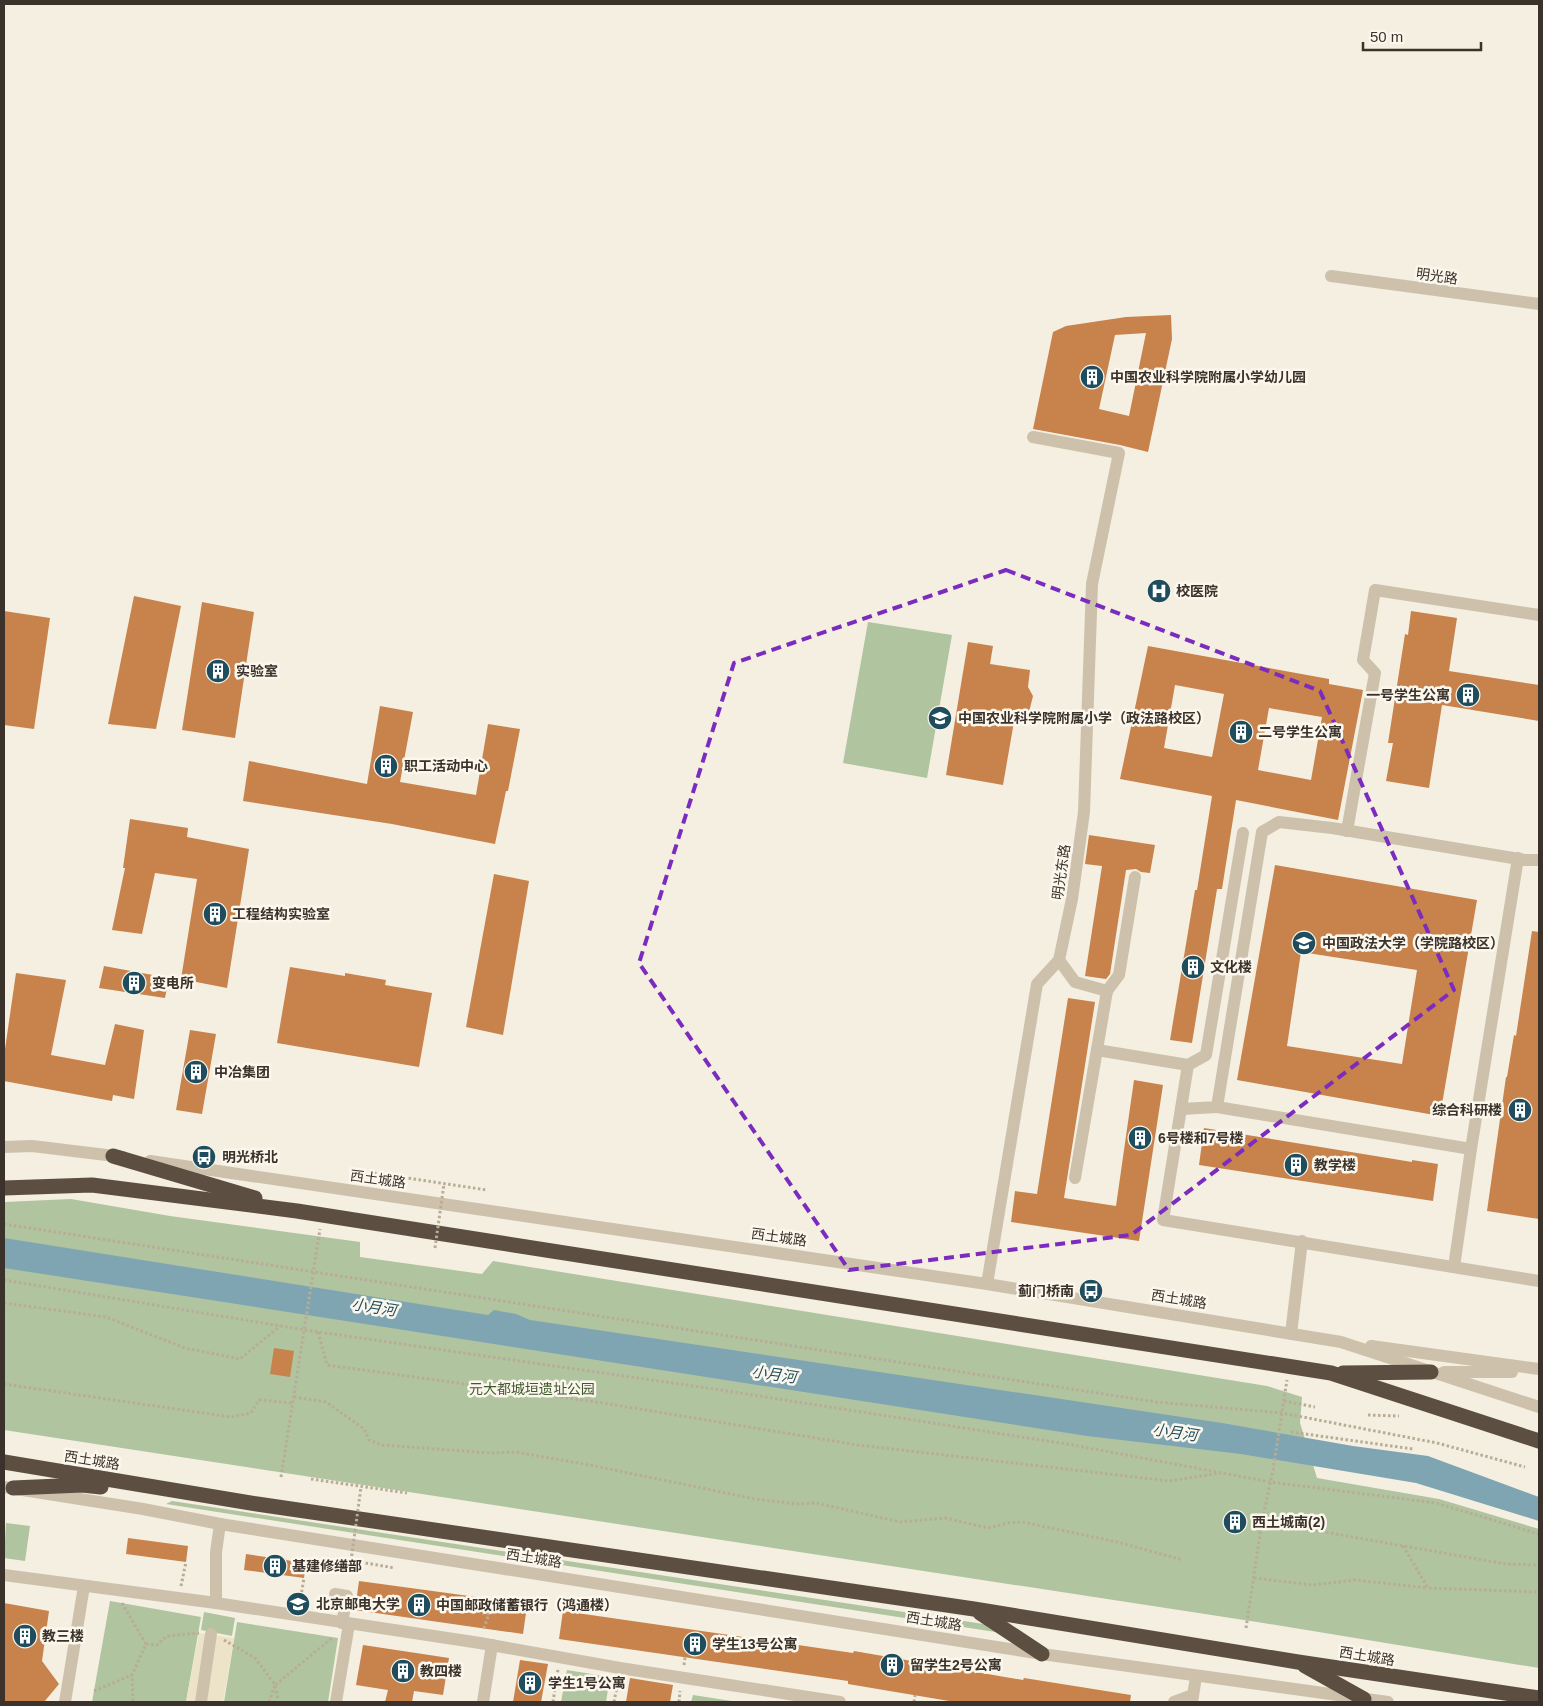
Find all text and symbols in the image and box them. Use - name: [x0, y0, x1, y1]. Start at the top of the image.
- scale bar: [1363, 20, 1480, 52]
- text: 50 m: [1370, 28, 1403, 45]
- street label: 明光路: [1415, 265, 1459, 287]
- building icon: 中国农业科学院附属小学幼儿园: [1079, 364, 1105, 390]
- place label: 中国农业科学院附属小学幼儿园: [1110, 369, 1306, 385]
- hospital icon: 校医院: [1146, 578, 1172, 604]
- place label: 校医院: [1176, 583, 1218, 599]
- building icon: 实验室: [205, 658, 231, 684]
- place label: 实验室: [236, 663, 278, 679]
- building icon: 一号学生公寓: [1455, 682, 1481, 708]
- place label: 一号学生公寓: [1366, 687, 1450, 703]
- school or university icon: 中国农业科学院附属小学（政法路校区）: [927, 705, 953, 731]
- place label: 中国农业科学院附属小学（政法路校区）: [958, 710, 1210, 726]
- building icon: 二号学生公寓: [1228, 719, 1254, 745]
- place label: 二号学生公寓: [1258, 724, 1342, 740]
- building icon: 职工活动中心: [373, 753, 399, 779]
- place label: 职工活动中心: [404, 758, 488, 774]
- street label: 明光东路: [1049, 843, 1073, 901]
- building icon: 工程结构实验室: [202, 901, 228, 927]
- place label: 工程结构实验室: [232, 906, 330, 922]
- school or university icon: 中国政法大学（学院路校区）: [1291, 930, 1317, 956]
- place label: 中国政法大学（学院路校区）: [1322, 935, 1504, 951]
- building icon: 文化楼: [1180, 954, 1206, 980]
- place label: 文化楼: [1210, 959, 1252, 975]
- building icon: 变电所: [121, 970, 147, 996]
- place label: 变电所: [152, 975, 194, 991]
- building icon: 中冶集团: [183, 1059, 209, 1085]
- place label: 中冶集团: [214, 1064, 270, 1080]
- building icon: 综合科研楼: [1507, 1097, 1533, 1123]
- place label: 综合科研楼: [1432, 1102, 1502, 1118]
- building icon: 6号楼和7号楼: [1127, 1125, 1153, 1151]
- place label: 6号楼和7号楼: [1158, 1130, 1244, 1146]
- bus stop icon: 明光桥北: [191, 1144, 217, 1170]
- place label: 明光桥北: [222, 1149, 278, 1165]
- building icon: 教学楼: [1283, 1152, 1309, 1178]
- place label: 教学楼: [1314, 1157, 1356, 1173]
- street label: 西土城路: [349, 1167, 407, 1191]
- street label: 西土城路: [750, 1225, 808, 1249]
- bus stop icon: 蓟门桥南: [1078, 1278, 1104, 1304]
- place label: 蓟门桥南: [1018, 1283, 1074, 1299]
- street label: 西土城路: [1150, 1287, 1208, 1311]
- water label: 小月河: [350, 1295, 401, 1319]
- water label: 小月河: [751, 1362, 800, 1386]
- park label: 元大都城垣遗址公园: [469, 1381, 595, 1397]
- water label: 小月河: [1152, 1420, 1201, 1444]
- street label: 西土城路: [63, 1448, 121, 1472]
- building icon: 西土城南(2): [1222, 1509, 1248, 1535]
- place label: 西土城南(2): [1252, 1514, 1325, 1530]
- street label: 西土城路: [505, 1546, 563, 1570]
- building icon: 基建修缮部: [262, 1553, 288, 1579]
- place label: 基建修缮部: [292, 1558, 362, 1574]
- school or university icon: 北京邮电大学: [285, 1591, 311, 1617]
- building icon: 中国邮政储蓄银行（鸿通楼）: [406, 1592, 432, 1618]
- place label: 北京邮电大学: [316, 1596, 400, 1612]
- place label: 中国邮政储蓄银行（鸿通楼）: [436, 1597, 618, 1613]
- street label: 西土城路: [905, 1609, 963, 1633]
- building icon: 教三楼: [12, 1623, 38, 1649]
- place label: 教三楼: [42, 1628, 84, 1644]
- building icon: 学生13号公寓: [682, 1631, 708, 1657]
- place label: 学生13号公寓: [712, 1636, 798, 1652]
- street label: 西土城路: [1338, 1644, 1396, 1668]
- building icon: 留学生2号公寓: [879, 1652, 905, 1678]
- place label: 留学生2号公寓: [910, 1657, 1002, 1673]
- building icon: 教四楼: [390, 1658, 416, 1684]
- place label: 教四楼: [420, 1663, 462, 1679]
- building icon: 学生1号公寓: [517, 1670, 543, 1696]
- place label: 学生1号公寓: [548, 1675, 626, 1691]

